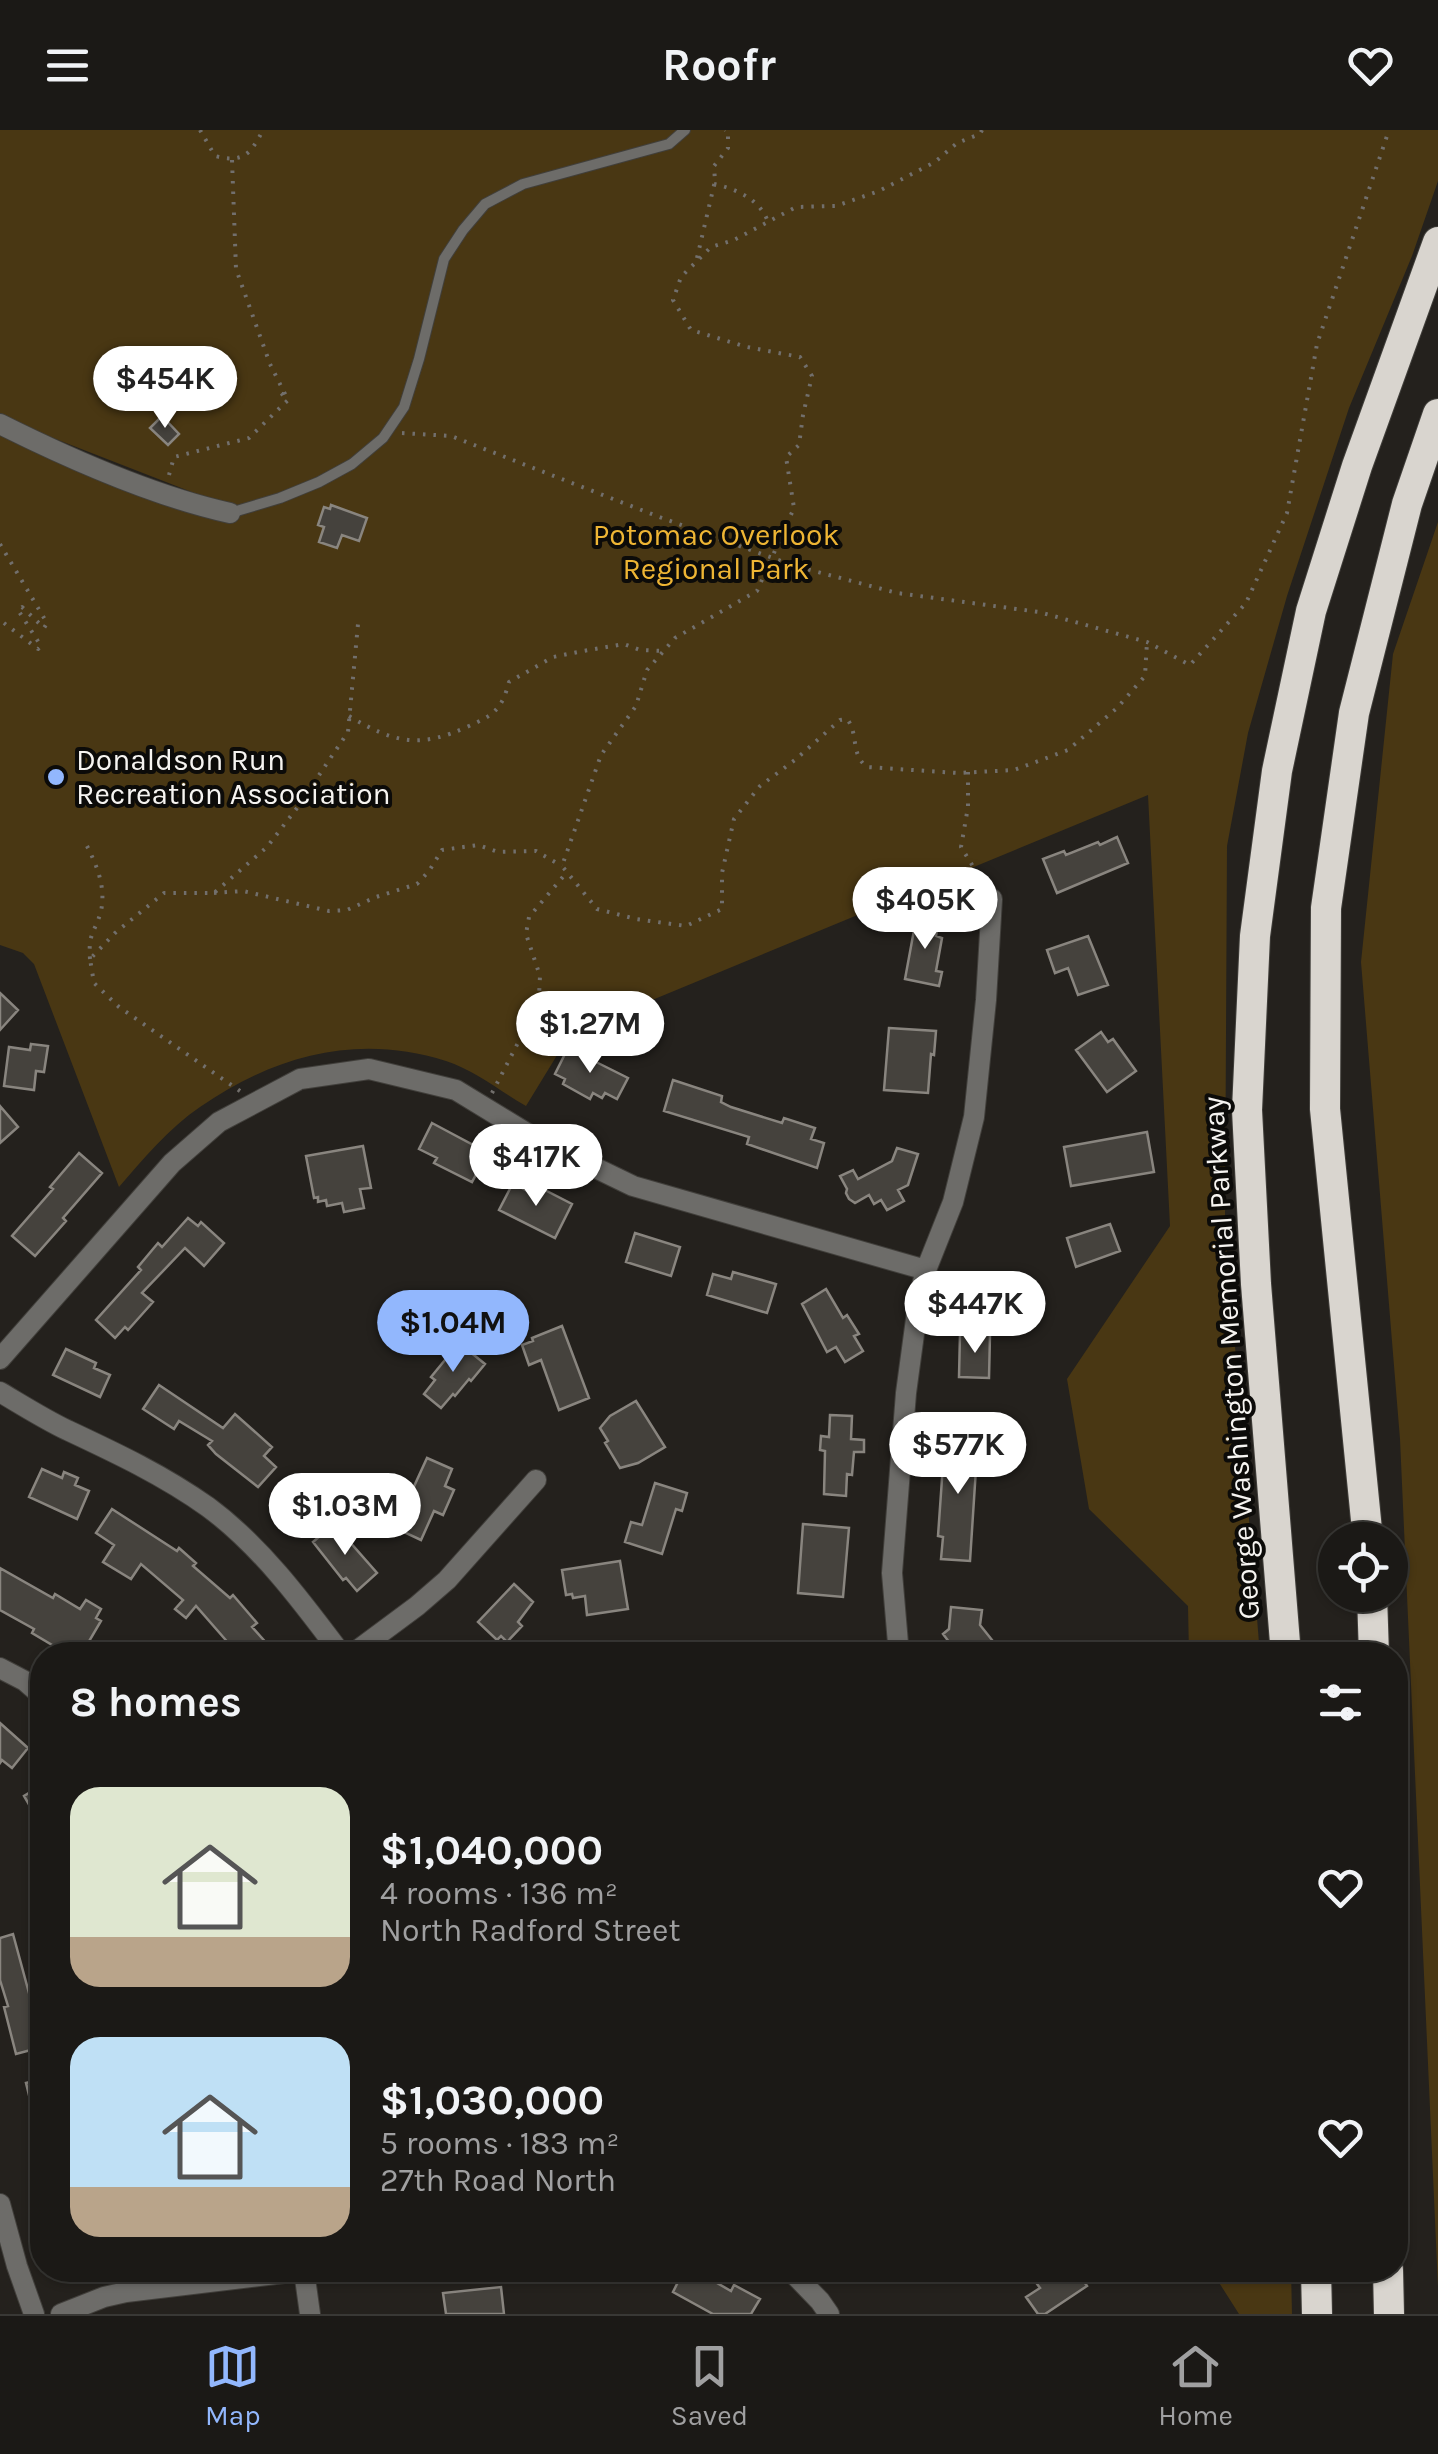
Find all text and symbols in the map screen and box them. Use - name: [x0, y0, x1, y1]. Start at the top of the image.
- icon: menu: [40, 38, 95, 93]
- icon: heart: [1343, 38, 1398, 93]
- text: Roofr: [662, 39, 776, 91]
- pin: $454K: [95, 346, 235, 431]
- text: $454K: [115, 360, 215, 397]
- park label: Potomac Overlook Regional Park: [593, 517, 839, 587]
- place label: Donaldson Run Recreation Association: [76, 742, 391, 812]
- marker: Donaldson Run Recreation Association: [45, 766, 67, 788]
- pin: $405K: [855, 867, 995, 952]
- text: $405K: [875, 881, 975, 918]
- pin: $1.27M: [509, 991, 671, 1076]
- text: $1.27M: [538, 1005, 642, 1042]
- street label: George Washington Memorial Parkway: [1195, 1095, 1267, 1621]
- pin: $417K: [466, 1124, 606, 1209]
- text: $417K: [491, 1138, 581, 1175]
- pin: $447K: [905, 1271, 1045, 1356]
- text: $447K: [927, 1285, 1023, 1322]
- pin: $1.04M: [372, 1290, 534, 1375]
- text: $1.04M: [399, 1304, 507, 1341]
- pin: $577K: [888, 1412, 1028, 1497]
- text: $577K: [911, 1426, 1005, 1463]
- pin: $1.03M: [264, 1473, 426, 1558]
- text: $1.03M: [291, 1487, 399, 1524]
- map controls: [1318, 1522, 1408, 1612]
- button: locate: [1318, 1522, 1408, 1612]
- icon: filters: [1313, 1675, 1368, 1730]
- text: 8 homes: [70, 1677, 242, 1727]
- text: $1,040,000: [380, 1825, 603, 1875]
- icon: home: [150, 1827, 270, 1947]
- icon: heart: [1313, 1860, 1368, 1915]
- text: 4 rooms · 136 m²: [380, 1875, 618, 1912]
- text: North Radford Street: [380, 1912, 680, 1949]
- text: $1,030,000: [380, 2075, 604, 2125]
- icon: home: [150, 2077, 270, 2197]
- icon: heart: [1313, 2110, 1368, 2165]
- text: 5 rooms · 183 m²: [380, 2125, 619, 2162]
- text: 27th Road North: [380, 2162, 616, 2199]
- tab: Map: [205, 2339, 261, 2432]
- tab: Saved: [671, 2339, 748, 2432]
- tab: Home: [1158, 2339, 1233, 2432]

